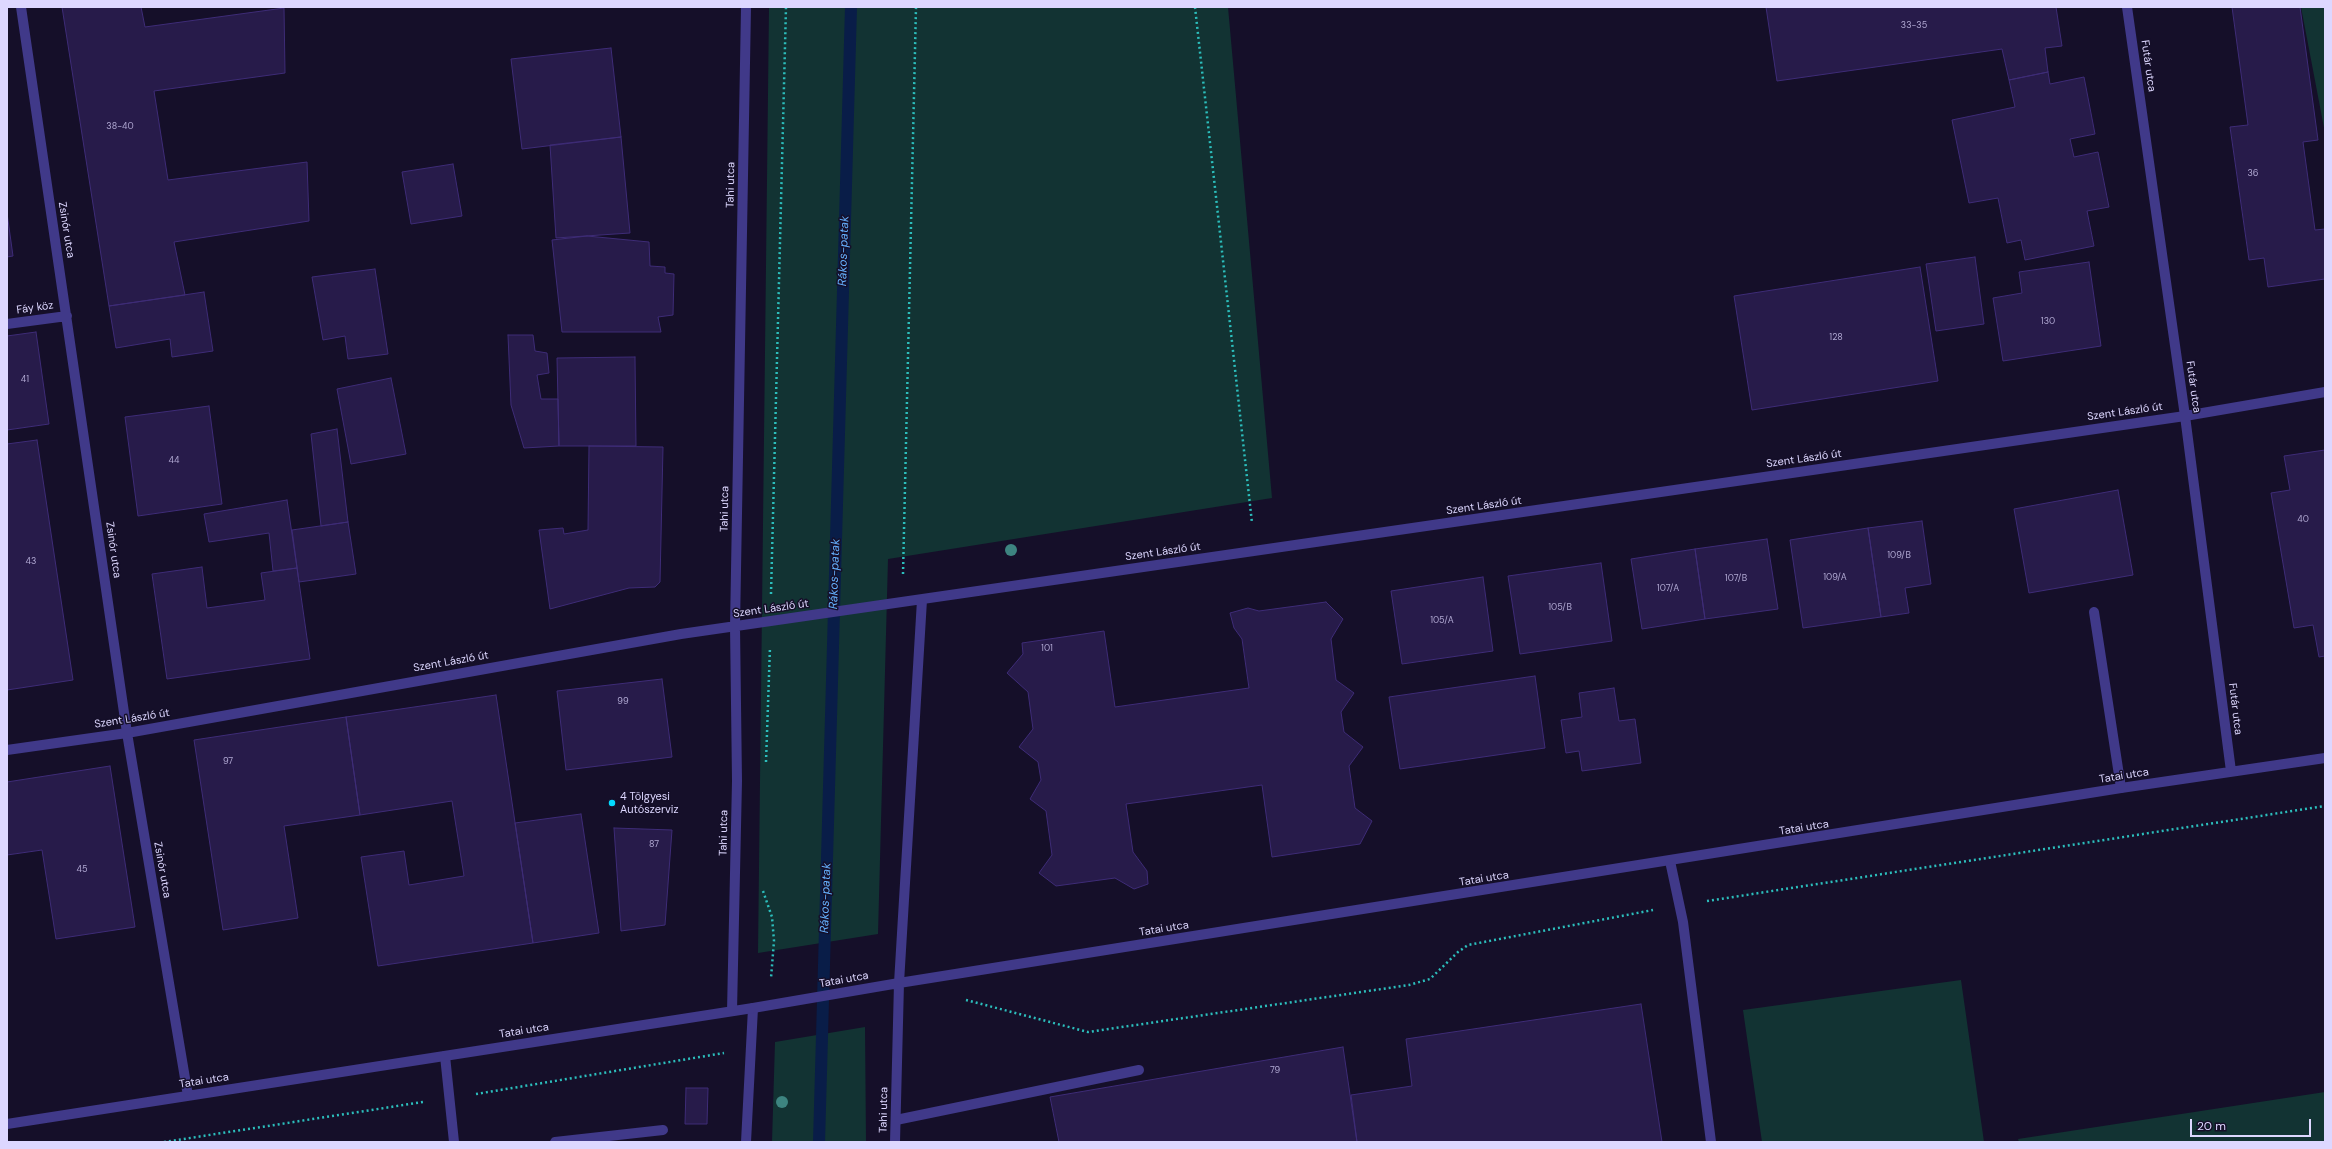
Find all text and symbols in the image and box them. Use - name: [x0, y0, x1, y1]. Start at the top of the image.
- house number: 33-35: [1901, 21, 1927, 31]
- street label: Futár utca: [2138, 39, 2158, 93]
- house number: 38-40: [106, 122, 134, 132]
- street label: Tahi utca: [724, 162, 738, 208]
- house number: 36: [2248, 169, 2258, 179]
- street label: Zsinór utca: [55, 201, 77, 259]
- water label: Rákos-patak: [836, 216, 852, 286]
- street label: Fáy köz: [16, 299, 54, 317]
- house number: 130: [2041, 317, 2055, 327]
- house number: 128: [1829, 333, 1843, 343]
- street label: Futár utca: [2183, 360, 2203, 414]
- house number: 41: [21, 375, 29, 385]
- street label: Szent László út: [2086, 400, 2164, 424]
- street label: Szent László út: [1765, 447, 1843, 471]
- house number: 44: [169, 456, 179, 466]
- street label: Tahi utca: [718, 486, 732, 532]
- street label: Szent László út: [1445, 494, 1523, 518]
- house number: 40: [2297, 515, 2309, 525]
- street label: Zsinór utca: [103, 521, 123, 579]
- water label: Rákos-patak: [827, 539, 843, 609]
- street label: Szent László út: [1124, 540, 1202, 564]
- house number: 109/B: [1887, 551, 1911, 561]
- house number: 43: [26, 557, 36, 567]
- house number: 109/A: [1823, 573, 1847, 583]
- house number: 107/B: [1725, 574, 1747, 584]
- house number: 107/A: [1657, 584, 1679, 594]
- street label: Szent László út: [732, 597, 810, 621]
- house number: 105/B: [1548, 603, 1572, 613]
- house number: 105/A: [1430, 616, 1454, 626]
- house number: 101: [1041, 644, 1053, 654]
- street label: Szent László út: [412, 649, 490, 675]
- street label: Futár utca: [2225, 682, 2245, 736]
- house number: 99: [617, 697, 629, 707]
- street label: Szent László út: [93, 707, 171, 731]
- house number: 97: [223, 757, 233, 767]
- street label: Tatai utca: [2098, 766, 2150, 786]
- place label: 4 Tölgyesi Autószerviz: [620, 790, 679, 816]
- marker: 4 Tölgyesi Autószerviz: [607, 798, 617, 808]
- street label: Tahi utca: [717, 810, 731, 856]
- street label: Tatai utca: [1778, 818, 1830, 838]
- house number: 87: [649, 840, 659, 850]
- street label: Zsinór utca: [151, 841, 173, 899]
- water label: Rákos-patak: [818, 863, 834, 933]
- house number: 45: [77, 865, 87, 875]
- street label: Tatai utca: [1458, 869, 1510, 889]
- street label: Tatai utca: [1138, 919, 1190, 939]
- street label: Tatai utca: [818, 969, 870, 991]
- street label: Tatai utca: [498, 1021, 550, 1041]
- house number: 79: [1270, 1066, 1280, 1076]
- street label: Tatai utca: [178, 1071, 230, 1091]
- street label: Tahi utca: [877, 1087, 891, 1133]
- scale bar: [2192, 1111, 2313, 1137]
- text: 20 m: [2197, 1118, 2226, 1134]

